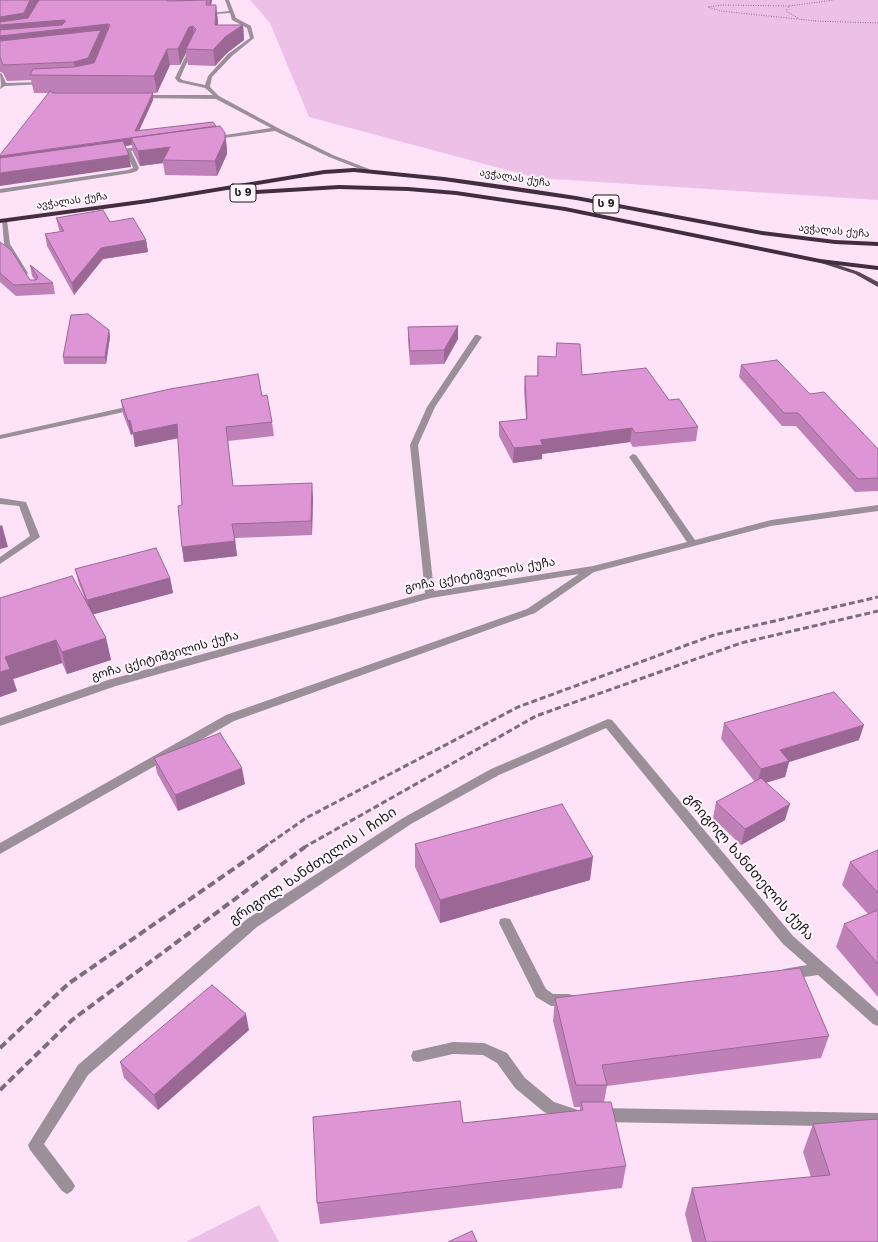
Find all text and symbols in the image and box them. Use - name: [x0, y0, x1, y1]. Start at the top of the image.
- street label: ავჭალას ქუჩა: [479, 166, 551, 190]
- road number: ს 9: [230, 184, 256, 202]
- street label: ავჭალას ქუჩა: [36, 190, 108, 212]
- road number: ს 9: [593, 195, 619, 213]
- street label: ავჭალას ქუჩა: [798, 222, 870, 240]
- street label: გოჩა ცქიტიშვილის ქუჩა: [404, 555, 556, 595]
- street label: გოჩა ცქიტიშვილის ქუჩა: [90, 628, 240, 684]
- street label: გრიგოლ ხანძთელის ქუჩა: [681, 790, 817, 944]
- street label: გრიგოლ ხანძთელის I ჩიხი: [226, 804, 400, 928]

